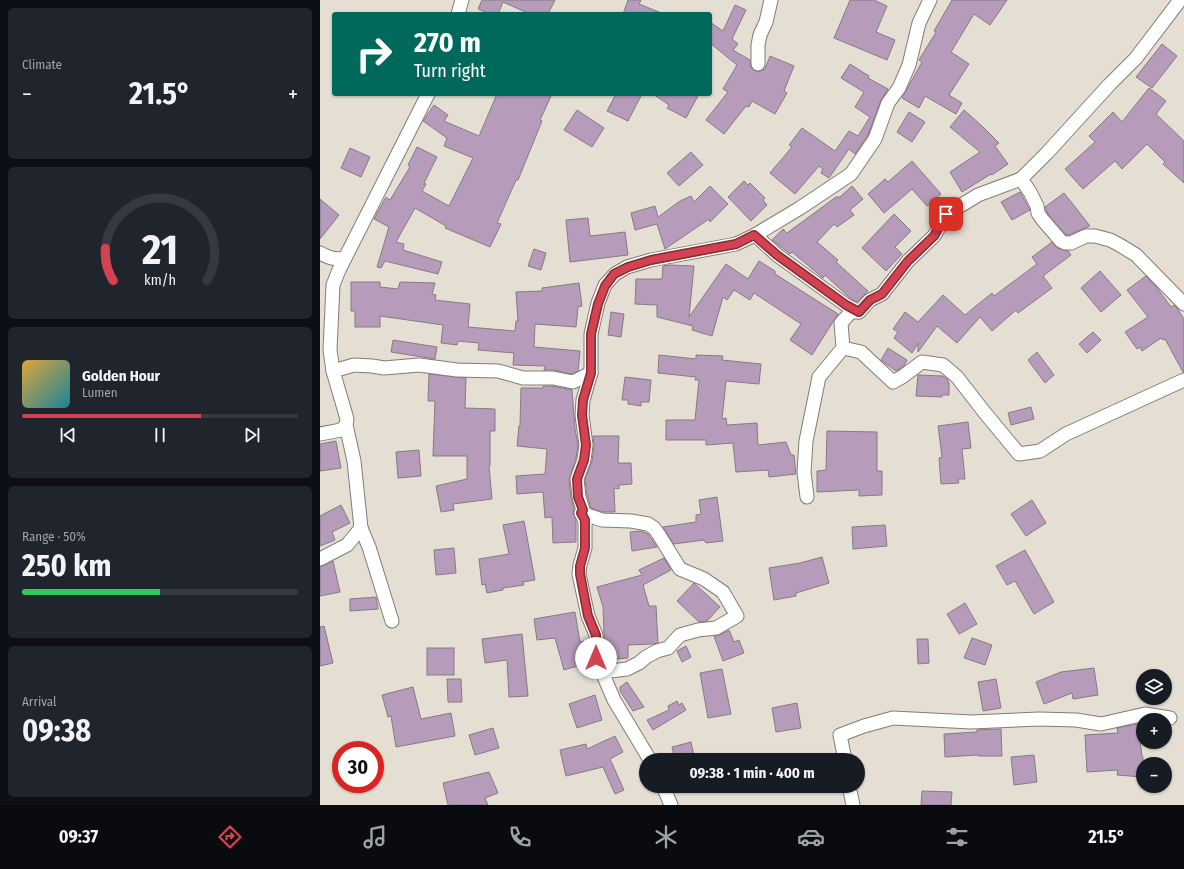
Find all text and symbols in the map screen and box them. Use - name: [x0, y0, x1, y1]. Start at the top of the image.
- text: 270 m: [414, 26, 481, 59]
- icon: right: [348, 28, 400, 80]
- text: Climate: [22, 57, 62, 72]
- text: Turn right: [414, 60, 486, 82]
- text: 21.5°: [129, 76, 191, 112]
- text: −: [22, 81, 32, 108]
- text: +: [288, 81, 298, 108]
- pin: [929, 197, 963, 231]
- icon: arrive: [935, 203, 957, 225]
- text: 21: [141, 225, 178, 275]
- text: km/h: [144, 272, 176, 289]
- text: Golden Hour: [82, 367, 160, 385]
- text: Lumen: [82, 385, 118, 400]
- icon: previous: [57, 424, 79, 446]
- icon: pause: [149, 424, 171, 446]
- icon: next: [241, 424, 263, 446]
- text: Range · 50%: [22, 529, 86, 544]
- text: 250 km: [22, 548, 111, 584]
- position arrow: [575, 637, 617, 679]
- map controls: [1136, 669, 1172, 793]
- button: layers: [1136, 669, 1172, 705]
- text: Arrival: [22, 694, 56, 709]
- text: 09:38: [22, 713, 91, 749]
- button: +: [1136, 713, 1172, 749]
- speed limit sign: 30: [332, 741, 384, 793]
- button: −: [1136, 757, 1172, 793]
- text: 09:38 · 1 min · 400 m: [689, 764, 815, 782]
- icon: directions: [216, 823, 244, 851]
- icon: music: [361, 823, 389, 851]
- icon: phone: [506, 823, 534, 851]
- icon: climate: [652, 823, 680, 851]
- icon: car: [797, 823, 825, 851]
- icon: filters: [943, 823, 971, 851]
- text: 09:37: [59, 826, 98, 848]
- text: 21.5°: [1088, 826, 1125, 848]

